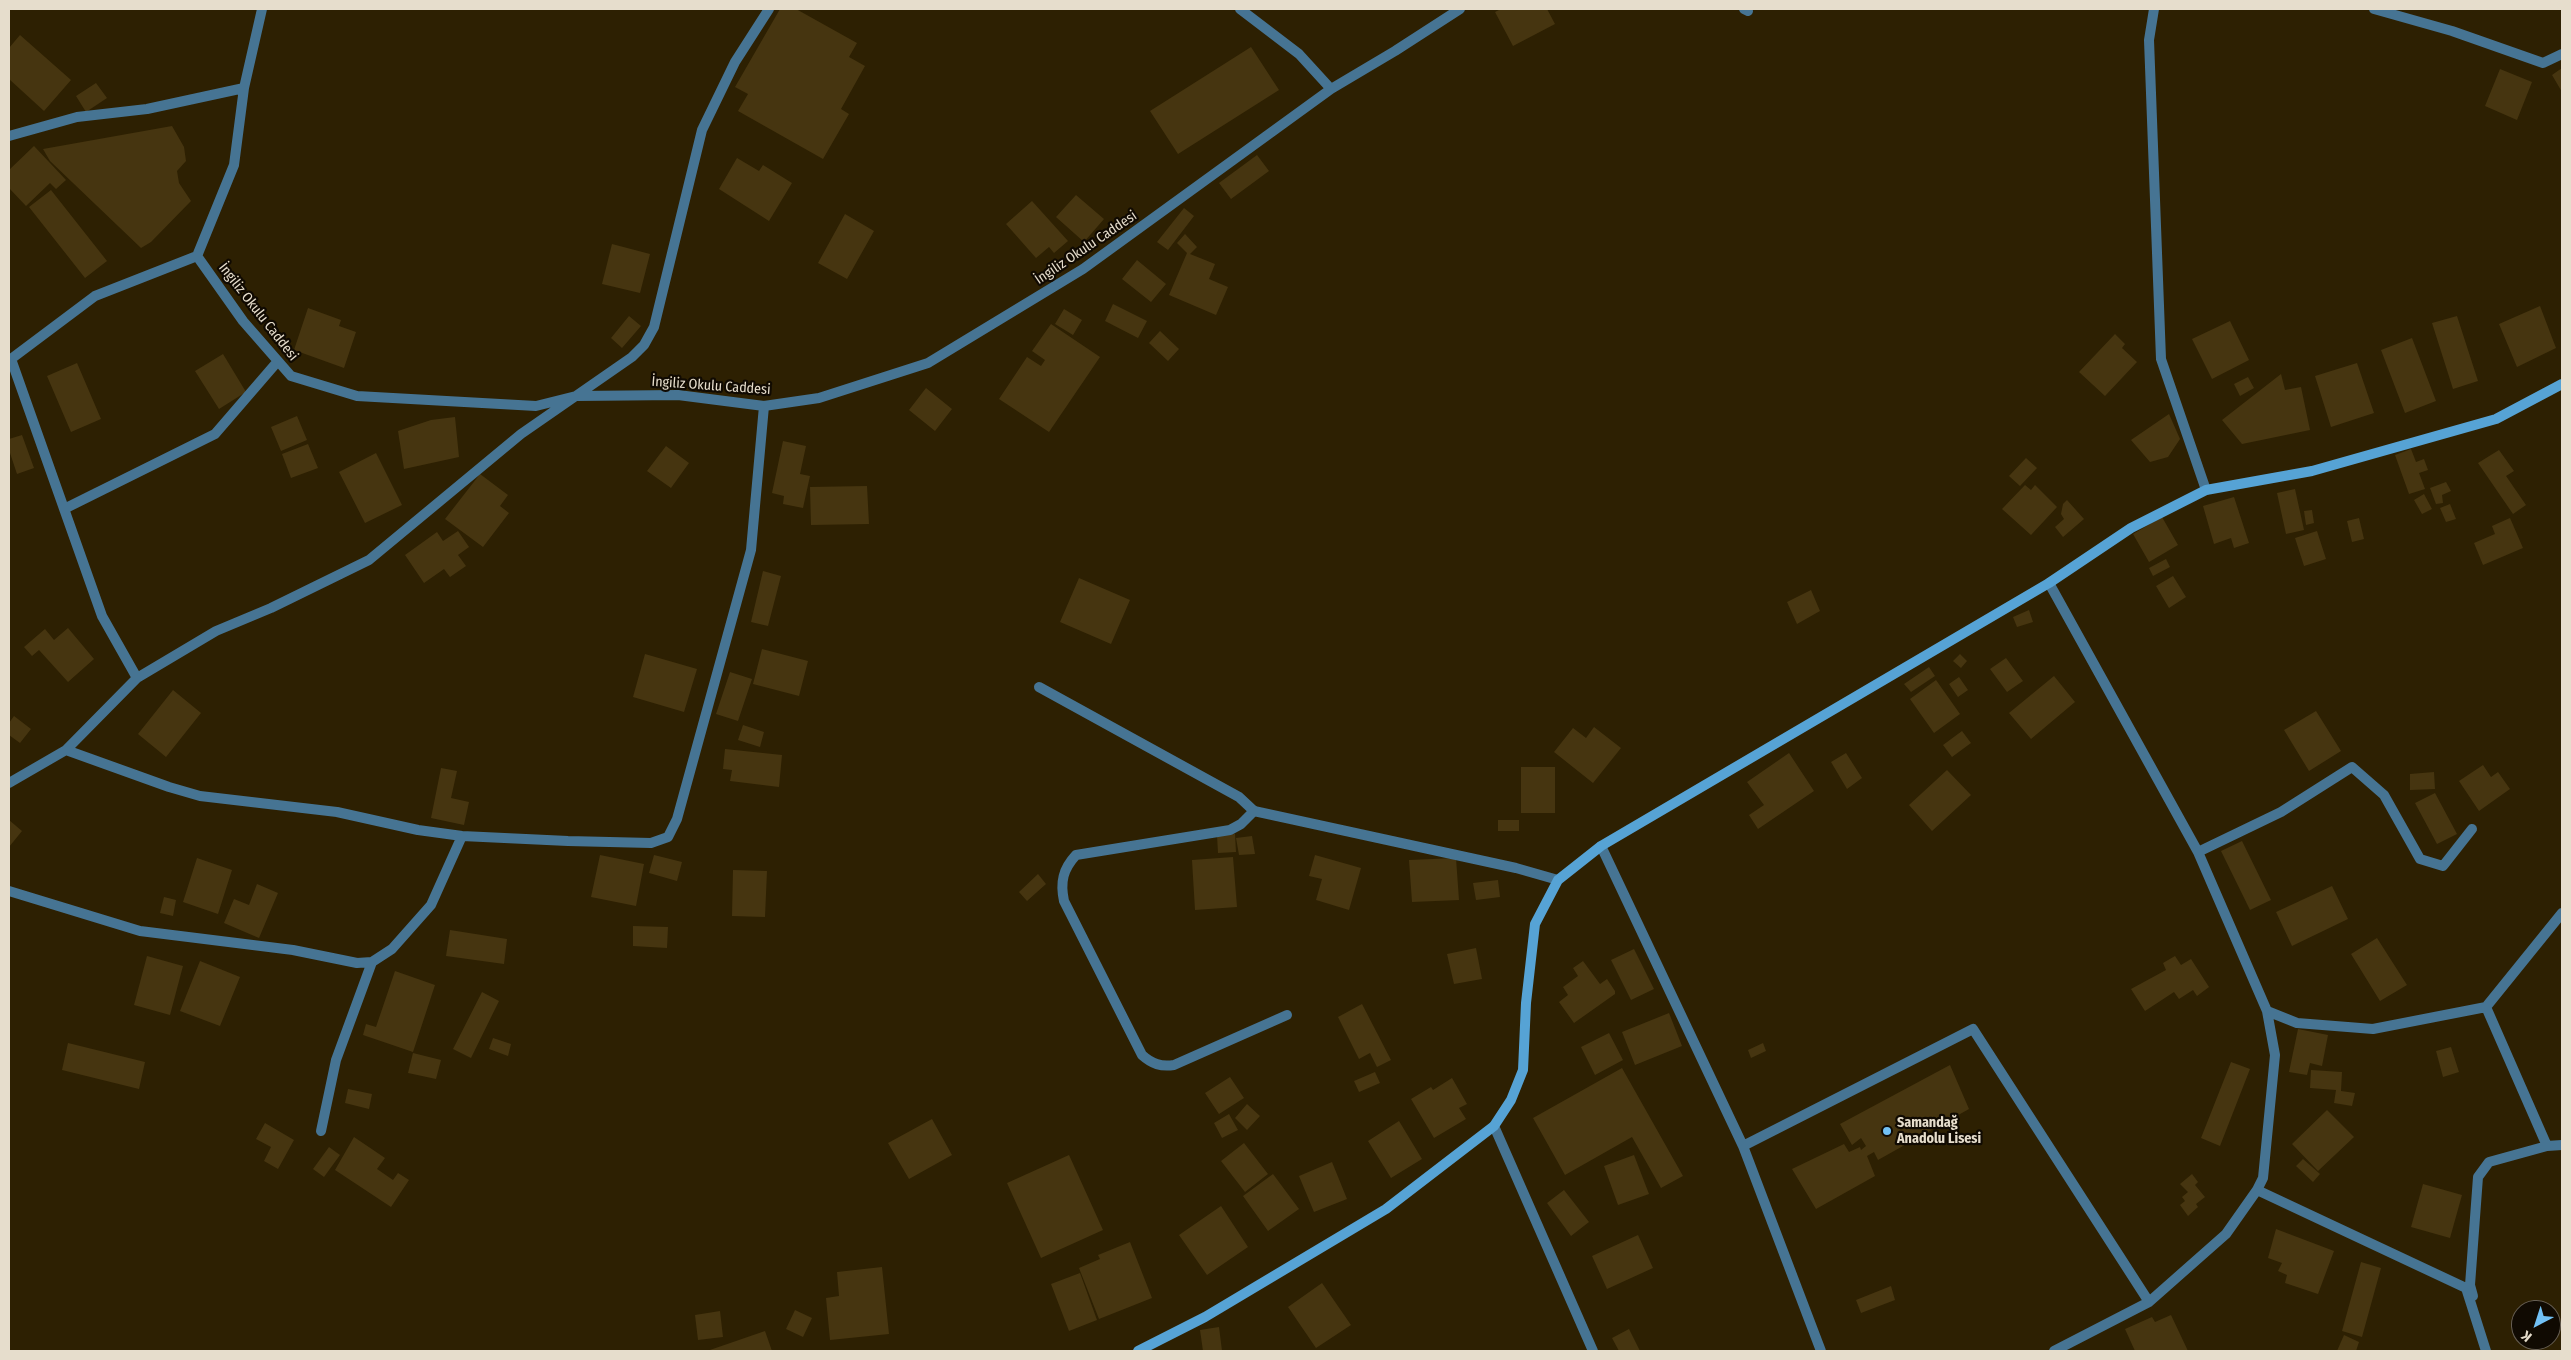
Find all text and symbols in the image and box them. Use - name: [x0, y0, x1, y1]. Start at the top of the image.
- street label: İngiliz Okulu Caddesi: [1032, 208, 1140, 288]
- street label: İngiliz Okulu Caddesi: [215, 260, 301, 364]
- street label: İngiliz Okulu Caddesi: [651, 373, 771, 399]
- place label: Samandağ Anadolu Lisesi: [1897, 1115, 1981, 1148]
- marker: Samandağ Anadolu Lisesi: [1881, 1125, 1893, 1137]
- north arrow: [2511, 1300, 2561, 1350]
- text: K: [2518, 1327, 2535, 1345]

